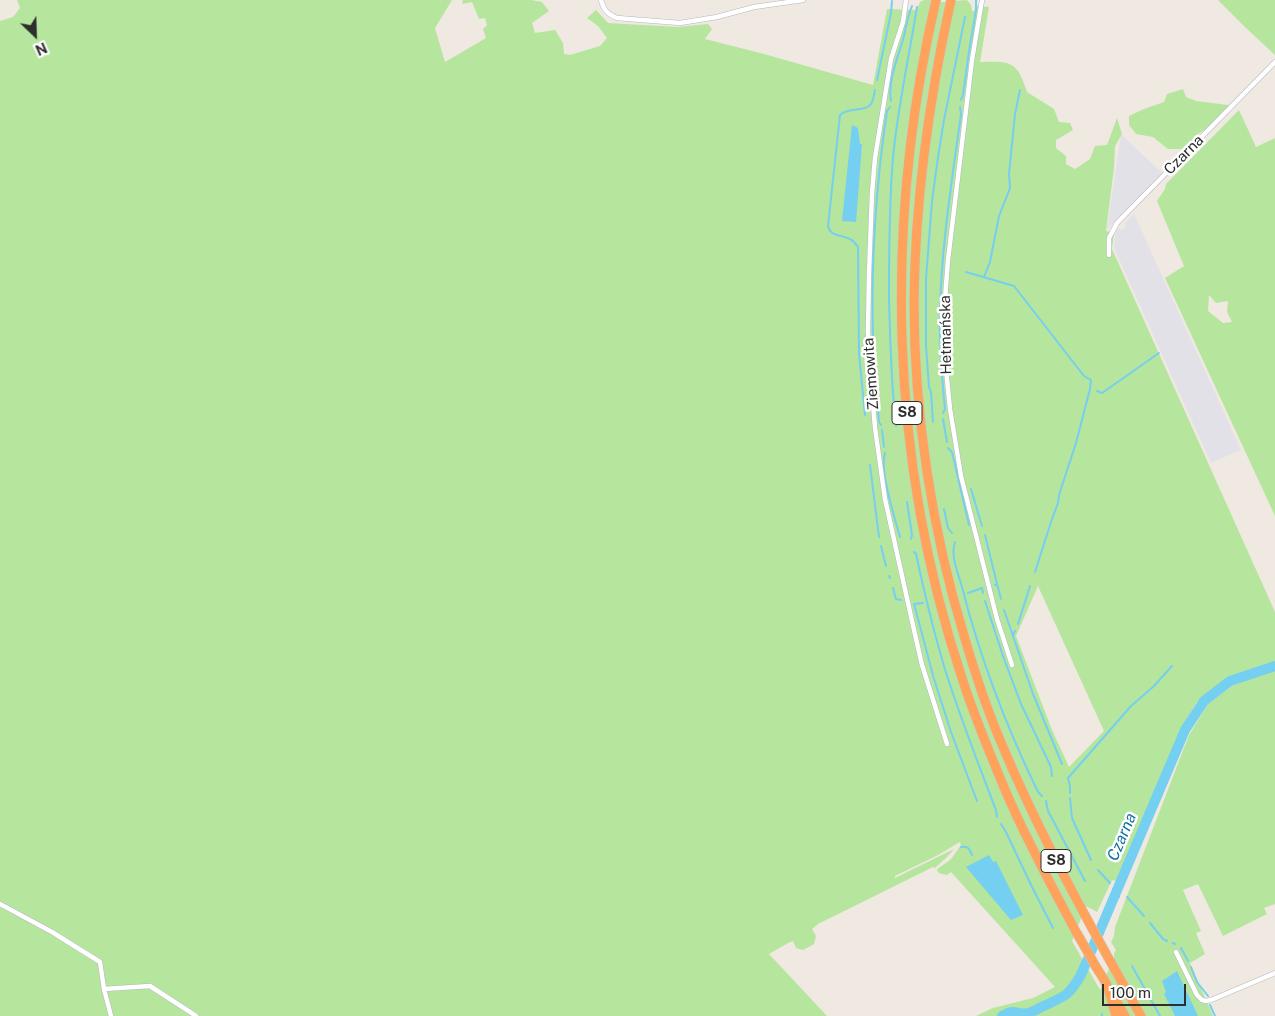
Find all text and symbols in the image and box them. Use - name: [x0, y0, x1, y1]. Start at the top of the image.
- north arrow: [10, 10, 60, 60]
- text: N: [33, 39, 49, 58]
- street label: Czarna: [1160, 131, 1208, 179]
- street label: Hetmańska: [936, 295, 956, 375]
- street label: Ziemowita: [859, 337, 883, 411]
- road number: S8: [892, 402, 922, 424]
- water label: Czarna: [1103, 810, 1141, 864]
- road number: S8: [1041, 849, 1071, 872]
- scale bar: [1105, 974, 1189, 1006]
- text: 100 m: [1110, 984, 1151, 1001]

